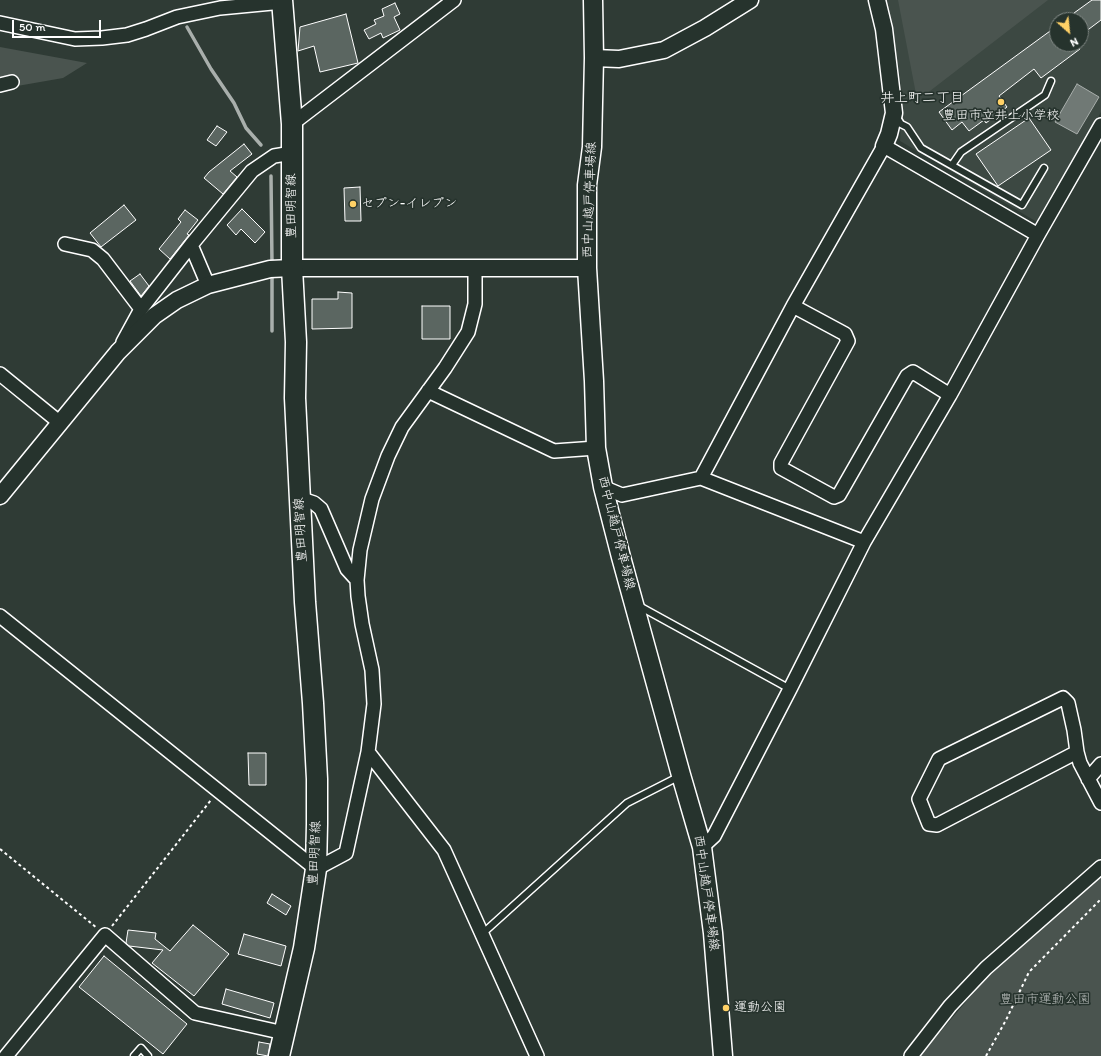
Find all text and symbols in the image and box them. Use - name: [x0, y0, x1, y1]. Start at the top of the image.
- scale bar: [14, 12, 103, 38]
- north arrow: [1049, 12, 1089, 52]
- text: 50 m: [19, 20, 45, 34]
- text: N: [1068, 35, 1080, 50]
- district label: 井上町二丁目: [880, 90, 964, 106]
- marker: 豊田市立井上小学校: [996, 97, 1006, 107]
- place label: 豊田市立井上小学校: [943, 108, 1059, 124]
- street label: 西中山越戸停車場線: [580, 141, 600, 259]
- street label: 豊田明智線: [284, 174, 300, 238]
- place label: セブン-イレブン: [361, 196, 457, 212]
- marker: セブン-イレブン: [348, 199, 358, 209]
- street label: 西中山越戸停車場線: [594, 474, 638, 592]
- street label: 豊田明智線: [292, 497, 310, 563]
- street label: 豊田明智線: [306, 820, 324, 886]
- street label: 西中山越戸停車場線: [690, 834, 722, 952]
- park label: 豊田市運動公園: [1000, 992, 1090, 1008]
- place label: 運動公園: [734, 1000, 786, 1016]
- marker: 運動公園: [721, 1003, 731, 1013]

